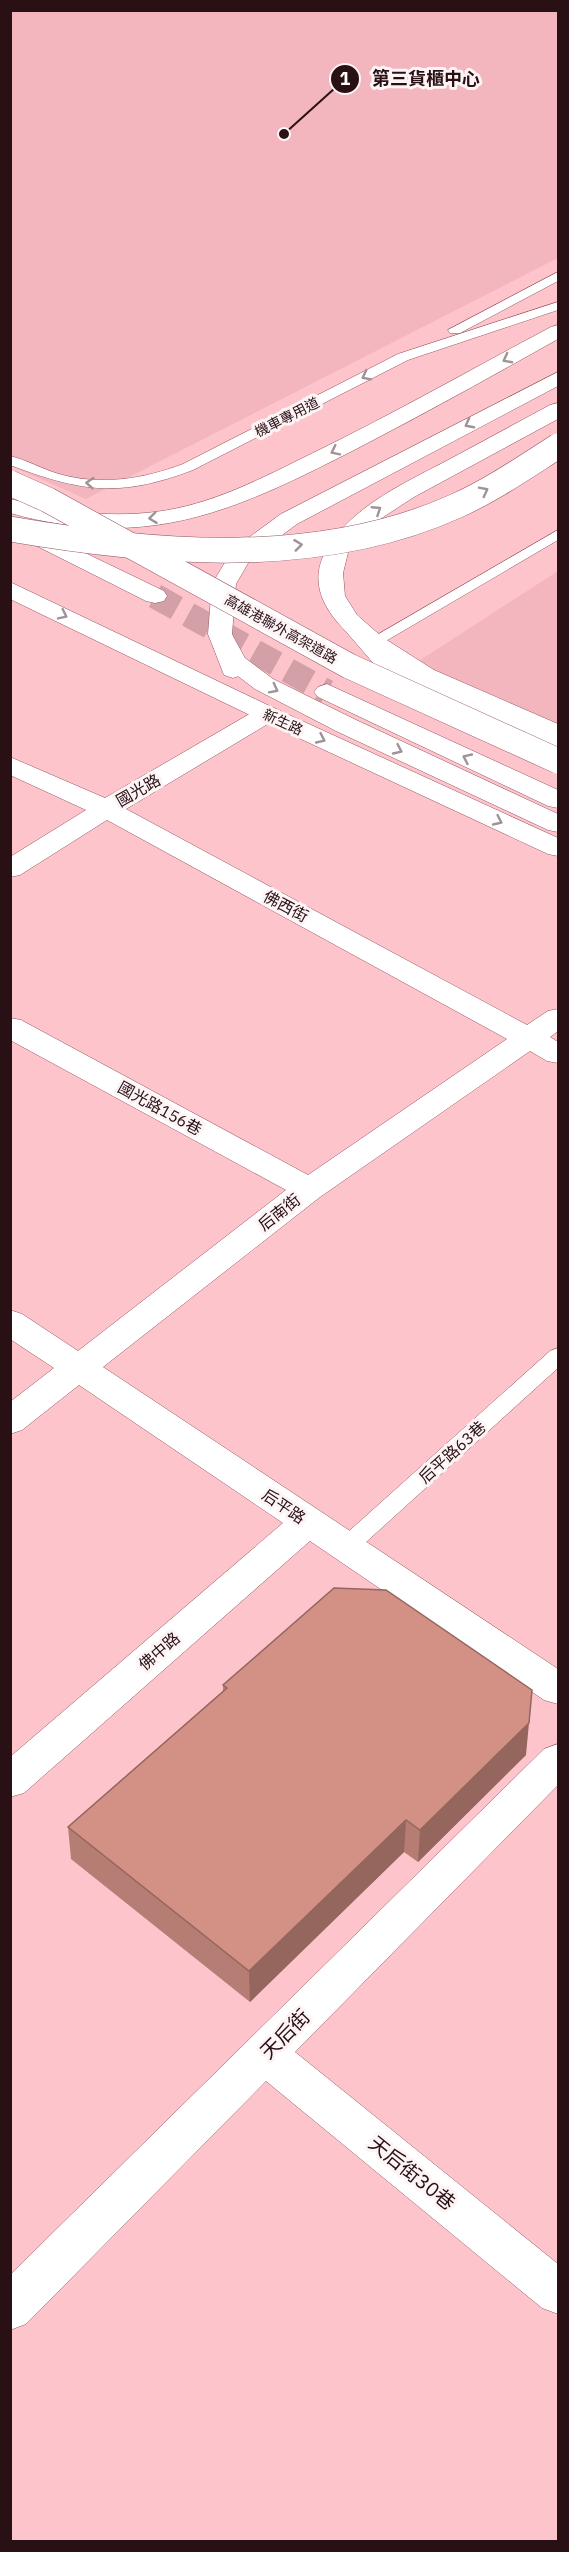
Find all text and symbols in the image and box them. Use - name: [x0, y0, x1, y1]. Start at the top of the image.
- callout: 第三貨櫃中心: [330, 61, 492, 97]
- text: 1: [340, 67, 351, 90]
- text: 第三貨櫃中心: [372, 67, 480, 90]
- one-way arrow: [503, 352, 513, 363]
- one-way arrow: [361, 369, 372, 381]
- street label: 機車專用道: [252, 393, 322, 441]
- one-way arrow: [465, 417, 476, 428]
- one-way arrow: [330, 443, 341, 455]
- one-way arrow: [85, 477, 94, 490]
- one-way arrow: [478, 487, 488, 498]
- one-way arrow: [371, 507, 382, 518]
- one-way arrow: [149, 511, 158, 524]
- one-way arrow: [293, 539, 303, 551]
- street label: 高雄港聯外高架道路: [222, 591, 340, 667]
- one-way arrow: [57, 608, 68, 619]
- one-way arrow: [268, 682, 278, 693]
- street label: 新生路: [260, 705, 306, 739]
- one-way arrow: [314, 732, 325, 744]
- one-way arrow: [392, 742, 403, 754]
- one-way arrow: [463, 753, 474, 765]
- street label: 國光路: [112, 769, 164, 811]
- one-way arrow: [491, 814, 502, 826]
- street label: 佛西街: [260, 886, 312, 926]
- street label: 國光路156巷: [115, 1077, 205, 1139]
- street label: 后南街: [254, 1189, 304, 1235]
- street label: 后平路63巷: [414, 1417, 490, 1487]
- street label: 后平路: [259, 1484, 309, 1528]
- street label: 佛中路: [134, 1628, 184, 1674]
- street label: 天后街: [254, 2003, 315, 2064]
- street label: 天后街30巷: [363, 2129, 461, 2216]

